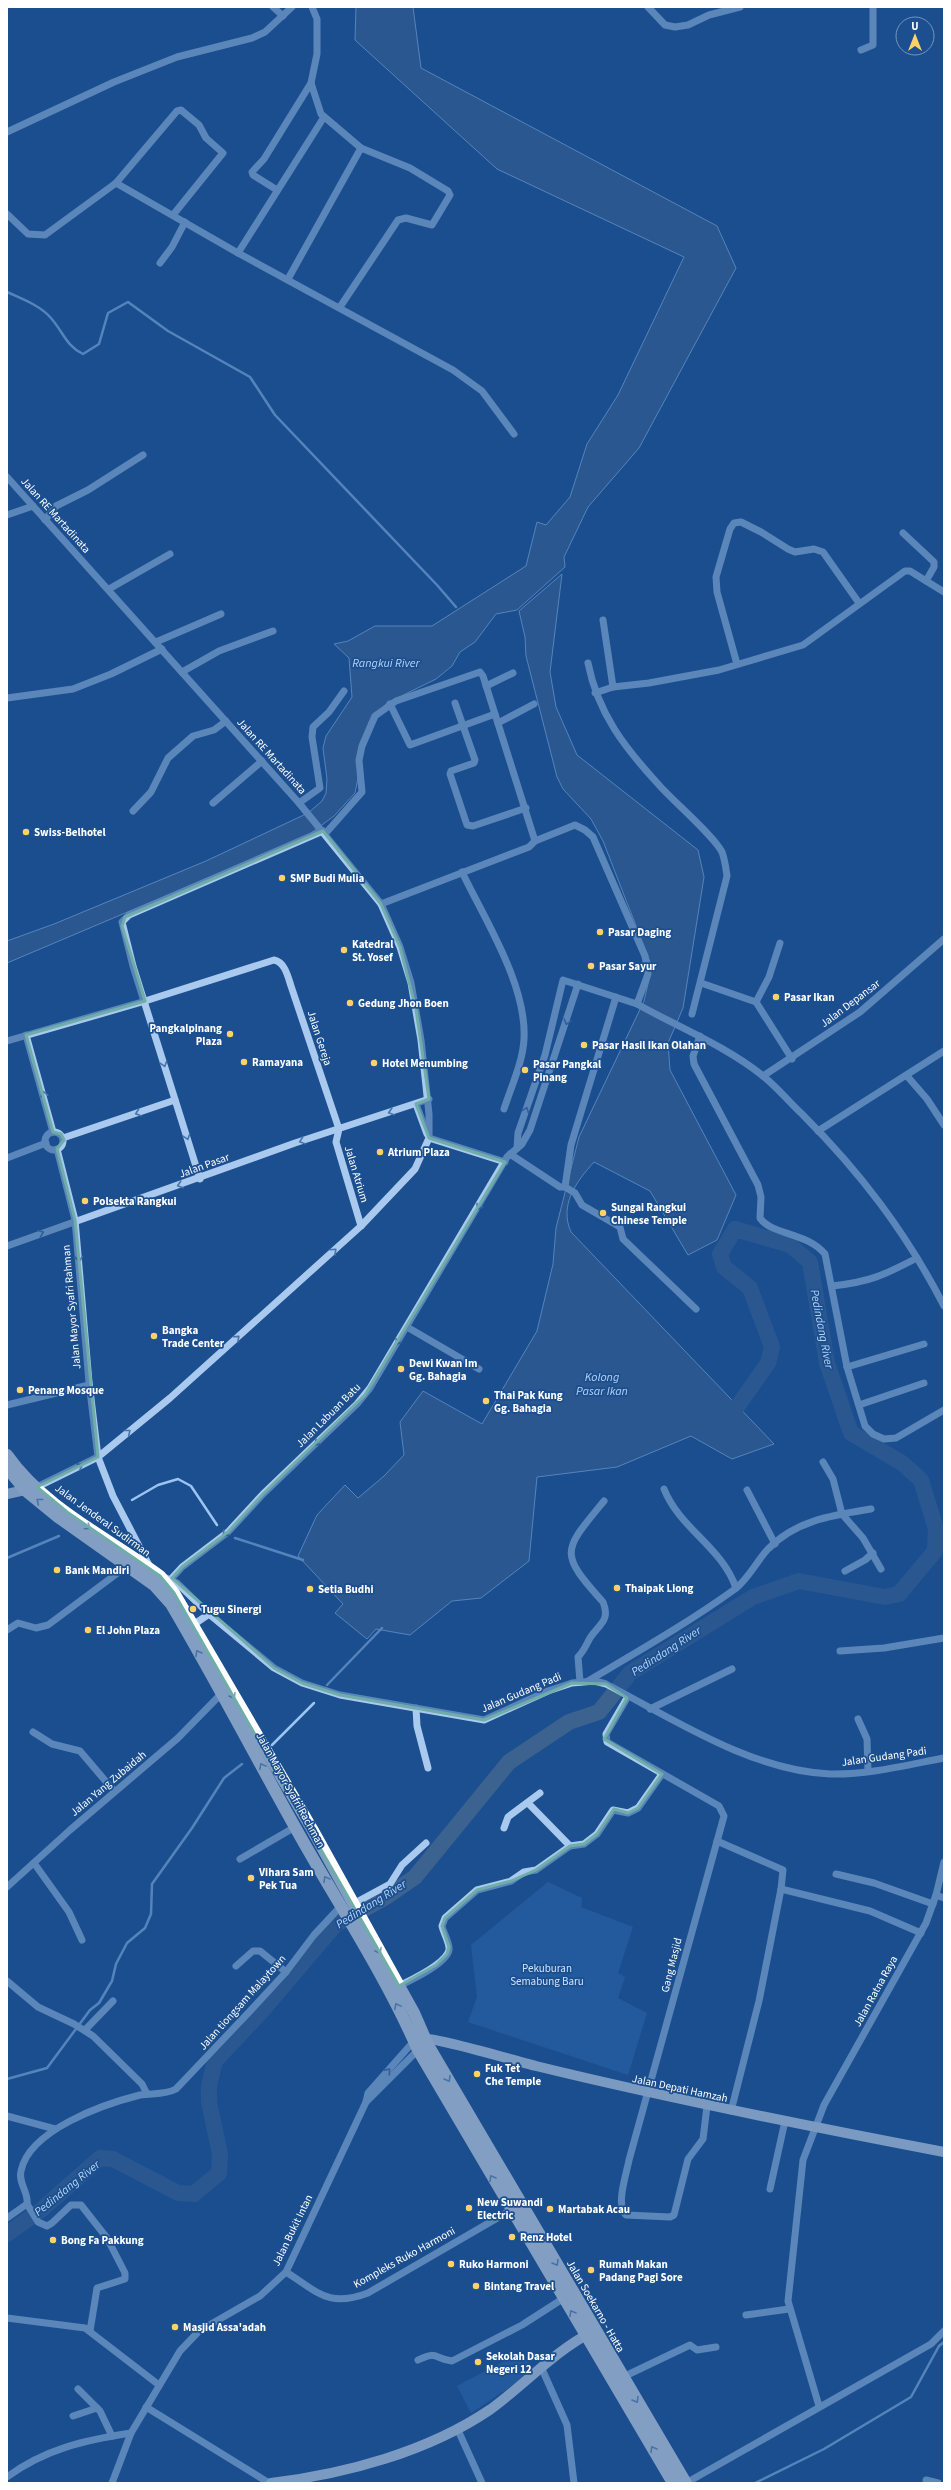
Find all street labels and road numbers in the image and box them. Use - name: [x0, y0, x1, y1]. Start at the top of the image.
- street label: Jalan RE Martadinata: [18, 474, 94, 557]
- street label: Jalan RE Martadinata: [234, 715, 310, 798]
- street label: Jalan Depansar: [817, 976, 883, 1031]
- street label: Jalan Gereja: [304, 1009, 335, 1068]
- street label: Jalan Atrium: [341, 1144, 372, 1204]
- street label: Jalan Pasar: [177, 1149, 232, 1182]
- street label: Jalan Mayor Syafri Rahman: [59, 1244, 84, 1370]
- street label: Jalan Labuan Batu: [293, 1380, 364, 1451]
- street label: Jalan Jenderal Sudirman: [52, 1481, 154, 1560]
- street label: Jalan Gudang Padi: [479, 1669, 564, 1716]
- street label: Jalan Mayor Syafri Rachman: [253, 1730, 329, 1851]
- street label: Jalan Gudang Padi: [841, 1743, 928, 1770]
- street label: Jalan Yang Zubaidah: [67, 1747, 149, 1820]
- street label: Gang Masjid: [657, 1936, 686, 1994]
- street label: Jalan tiongsam Malaytown: [196, 1952, 289, 2053]
- street label: Jalan Ratna Raya: [850, 1953, 901, 2029]
- street label: Jalan Depati Hamzah: [631, 2071, 729, 2106]
- street label: Jalan Bukit Intan: [269, 2192, 316, 2268]
- street label: Kompleks Ruko Harmoni: [351, 2223, 458, 2292]
- street label: Jalan Soekarno - Hatta: [563, 2257, 628, 2355]

